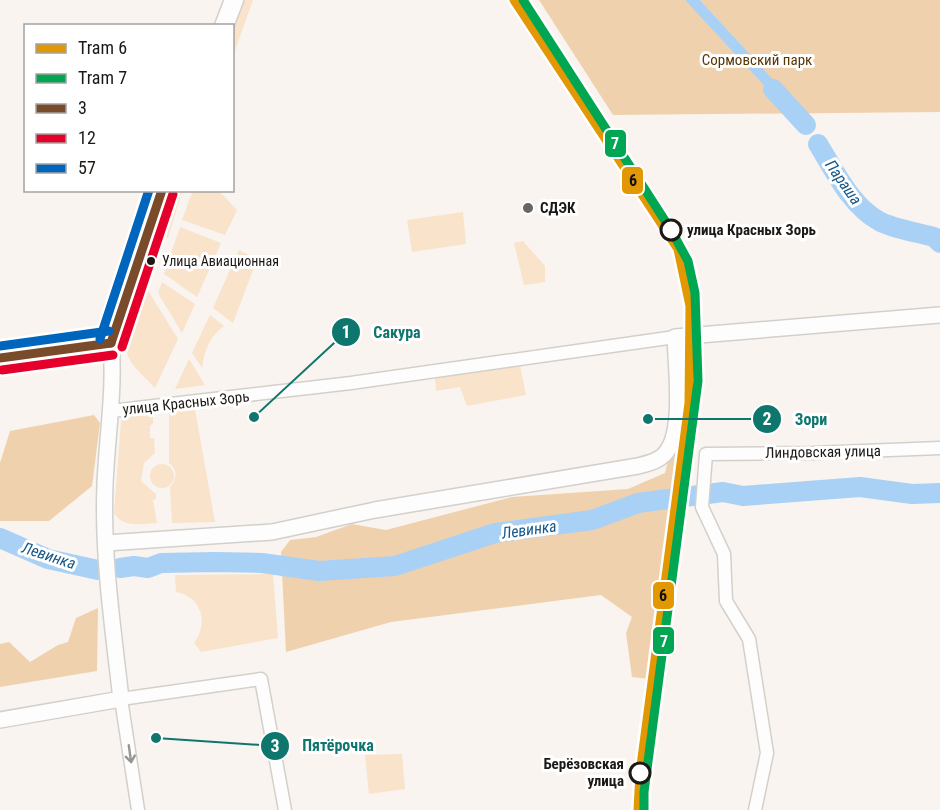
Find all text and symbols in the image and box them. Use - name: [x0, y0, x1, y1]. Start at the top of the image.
- legend: [24, 24, 234, 192]
- text: Tram 6: [78, 37, 127, 58]
- park label: Сормовский парк: [702, 51, 812, 69]
- text: Tram 7: [78, 67, 127, 88]
- text: 3: [78, 97, 87, 118]
- text: 12: [78, 127, 96, 148]
- line badge: 7: [604, 129, 627, 158]
- text: 7: [611, 134, 619, 153]
- water label: Параша: [821, 156, 866, 208]
- text: 57: [78, 157, 96, 178]
- line badge: 6: [621, 166, 644, 195]
- text: 6: [629, 171, 637, 190]
- place label: СДЭК: [540, 199, 576, 217]
- marker: СДЭК: [521, 201, 535, 215]
- marker: улица Красных Зорь: [660, 219, 682, 241]
- place label: улица Красных Зорь: [687, 221, 816, 239]
- place label: Улица Авиационная: [162, 253, 279, 269]
- marker: Улица Авиационная: [145, 255, 157, 267]
- callout: Сакура: [331, 315, 433, 349]
- text: 1: [341, 321, 351, 342]
- text: Сакура: [373, 323, 421, 342]
- street label: улица Красных Зорь: [122, 387, 250, 419]
- callout: Зори: [752, 402, 839, 436]
- text: 2: [762, 408, 772, 429]
- text: Зори: [795, 410, 827, 429]
- street label: Линдовская улица: [765, 442, 881, 462]
- water label: Левинка: [499, 516, 558, 543]
- water label: Левинка: [19, 538, 78, 573]
- line badge: 6: [652, 581, 675, 610]
- text: 6: [659, 586, 667, 605]
- line badge: 7: [652, 626, 675, 655]
- text: 7: [660, 632, 668, 651]
- callout: Пятёрочка: [260, 729, 386, 763]
- text: 3: [270, 735, 280, 756]
- text: Пятёрочка: [302, 736, 374, 755]
- one-way arrow: [124, 744, 135, 764]
- place label: Берёзовская улица: [543, 755, 624, 790]
- marker: Берёзовская улица: [629, 762, 651, 784]

